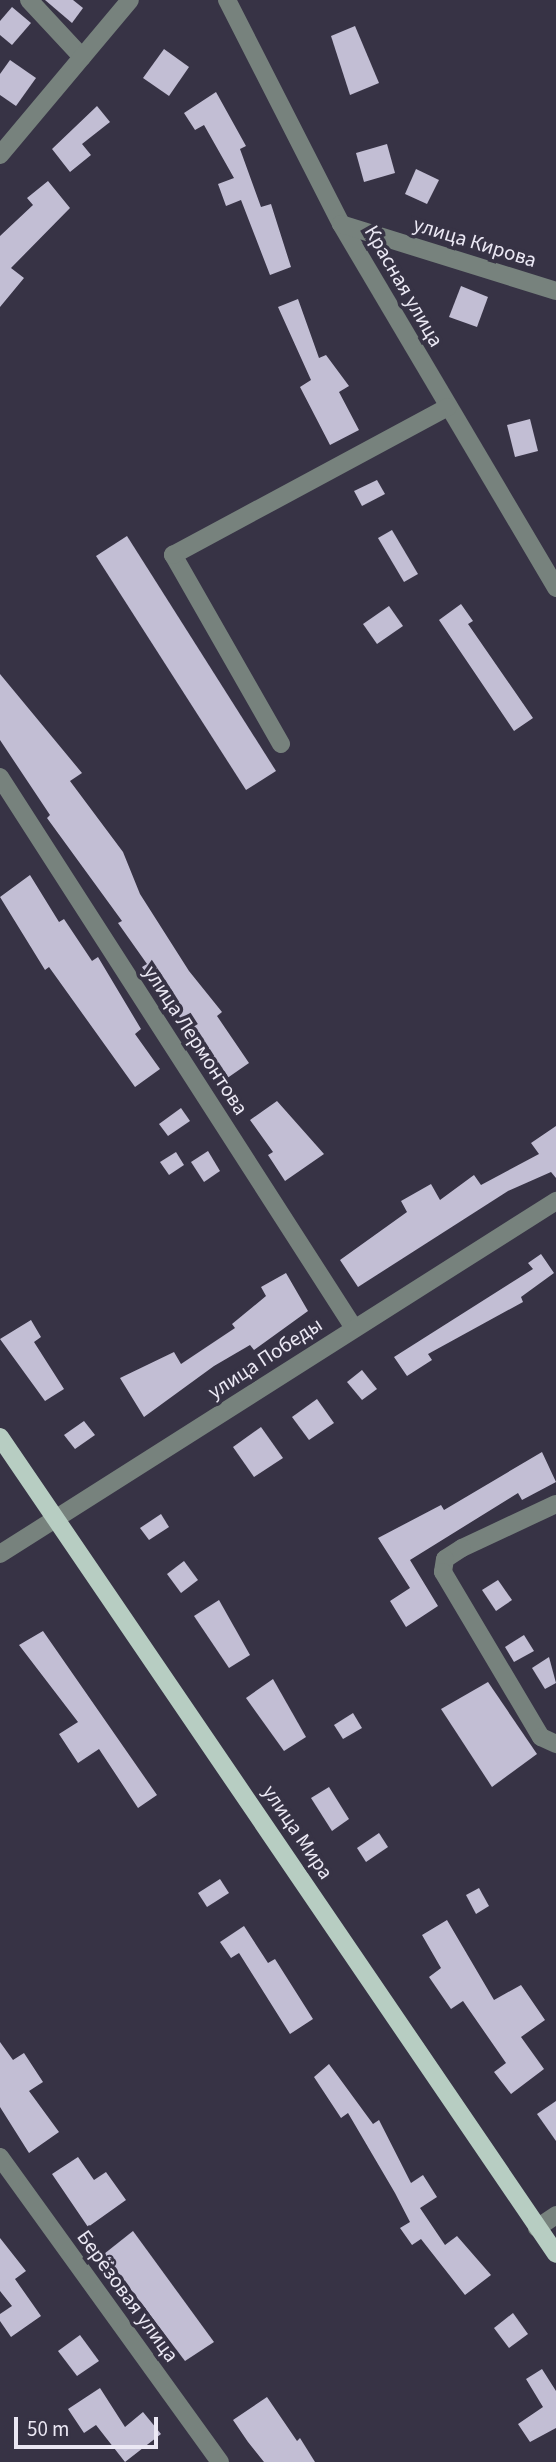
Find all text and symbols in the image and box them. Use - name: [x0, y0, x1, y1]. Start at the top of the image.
- street label: улица Кирова: [410, 211, 540, 273]
- street label: Красная улица: [359, 221, 449, 351]
- street label: улица Лермонтова: [138, 961, 254, 1119]
- street label: улица Победы: [203, 1312, 327, 1404]
- street label: улица Мира: [257, 1780, 339, 1884]
- street label: Берёзовая улица: [72, 2225, 184, 2367]
- scale bar: [18, 2402, 161, 2446]
- text: 50 m: [27, 2414, 69, 2444]

